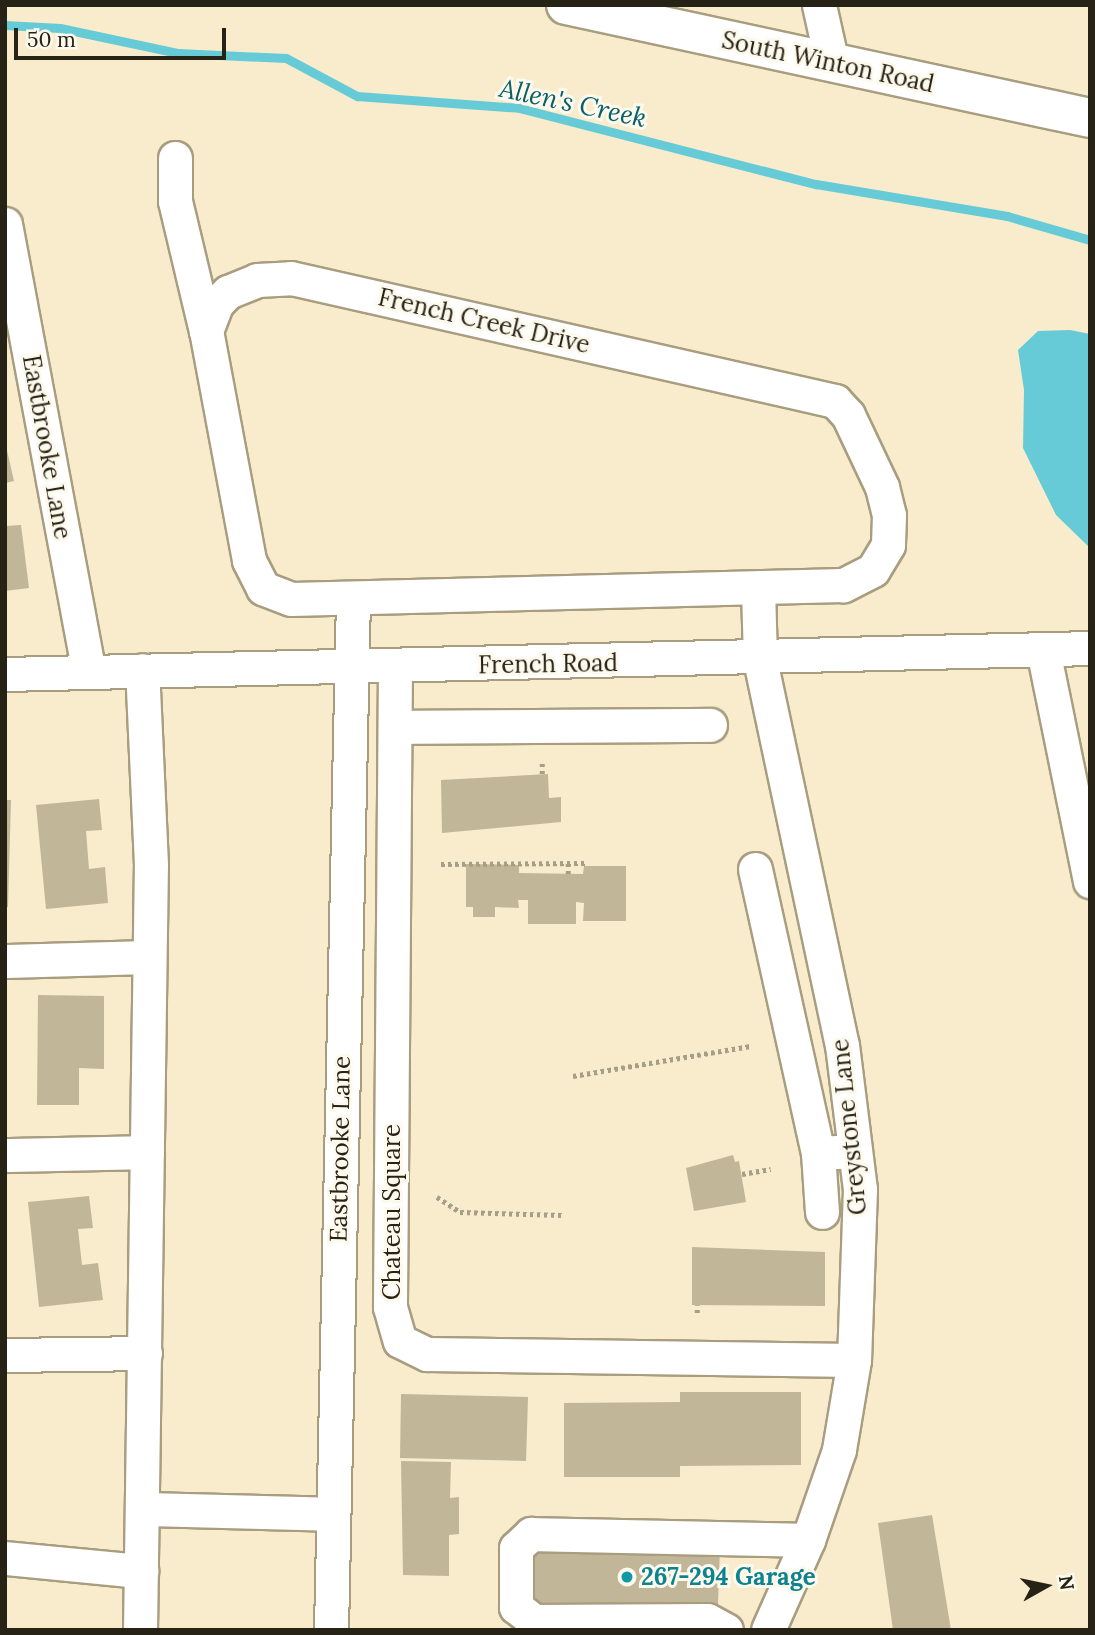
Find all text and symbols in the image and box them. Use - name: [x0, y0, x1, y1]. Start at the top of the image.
- scale bar: [18, 14, 229, 58]
- street label: South Winton Road: [719, 25, 937, 99]
- text: 50 m: [27, 26, 76, 53]
- water label: Allen's Creek: [497, 72, 649, 134]
- street label: French Creek Drive: [375, 283, 593, 359]
- street label: Eastbrooke Lane: [17, 353, 77, 541]
- street label: French Road: [478, 648, 618, 680]
- street label: Greystone Lane: [825, 1038, 873, 1216]
- street label: Eastbrooke Lane: [324, 1056, 356, 1242]
- street label: Chateau Square: [378, 1124, 406, 1300]
- north arrow: [1011, 1551, 1081, 1621]
- place label: 267-294 Garage: [641, 1563, 816, 1591]
- marker: 267-294 Garage: [619, 1569, 635, 1585]
- text: N: [1054, 1574, 1080, 1592]

